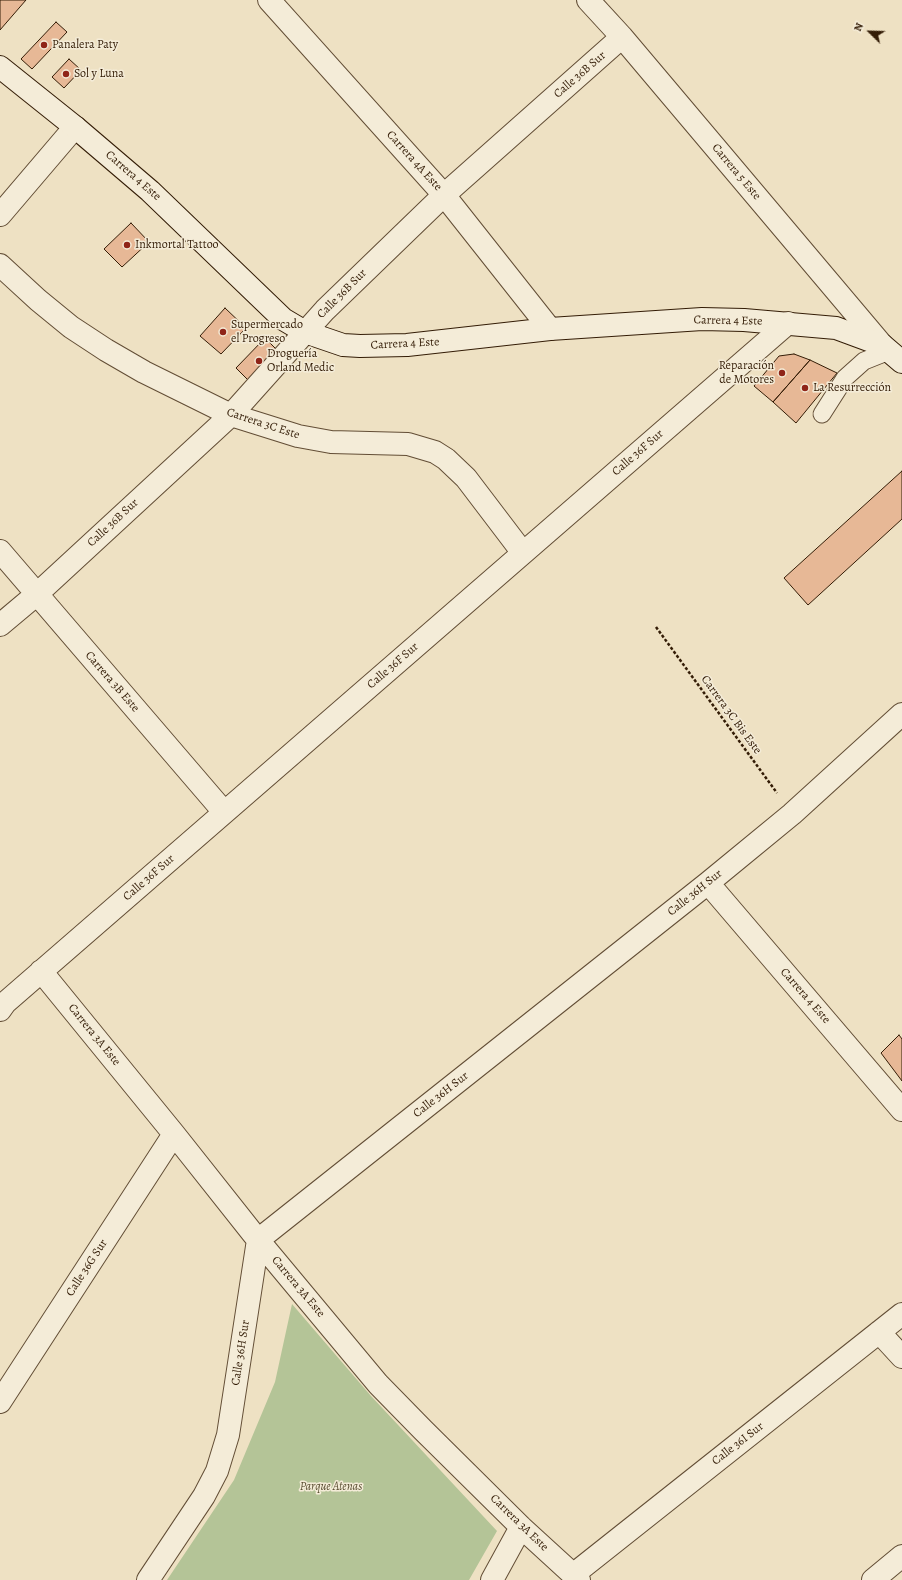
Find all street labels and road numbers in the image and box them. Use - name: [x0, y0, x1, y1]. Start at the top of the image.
- street label: Calle 36B Sur: [551, 48, 609, 102]
- street label: Carrera 4A Este: [383, 128, 445, 194]
- street label: Carrera 5 Este: [708, 141, 764, 203]
- street label: Carrera 4 Este: [102, 148, 164, 204]
- street label: Calle 36B Sur: [314, 266, 370, 322]
- street label: Carrera 4 Este: [693, 313, 763, 329]
- street label: Carrera 4 Este: [370, 335, 440, 353]
- street label: Carrera 3C Este: [225, 405, 301, 443]
- street label: Calle 36F Sur: [609, 427, 667, 479]
- street label: Calle 36B Sur: [85, 496, 141, 550]
- street label: Calle 36F Sur: [364, 640, 422, 692]
- street label: Carrera 3B Este: [82, 649, 142, 715]
- street label: Carrera 3C Bis Este: [698, 673, 764, 757]
- street label: Calle 36F Sur: [120, 852, 178, 904]
- street label: Calle 36H Sur: [665, 867, 725, 919]
- street label: Carrera 4 Este: [777, 965, 833, 1027]
- street label: Carrera 3A Este: [65, 1001, 123, 1069]
- street label: Calle 36H Sur: [411, 1069, 471, 1121]
- street label: Calle 36G Sur: [63, 1237, 111, 1299]
- street label: Carrera 3A Este: [268, 1253, 328, 1321]
- street label: Calle 36H Sur: [229, 1319, 253, 1387]
- street label: Calle 36I Sur: [709, 1419, 767, 1469]
- street label: Carrera 3A Este: [487, 1492, 551, 1554]

